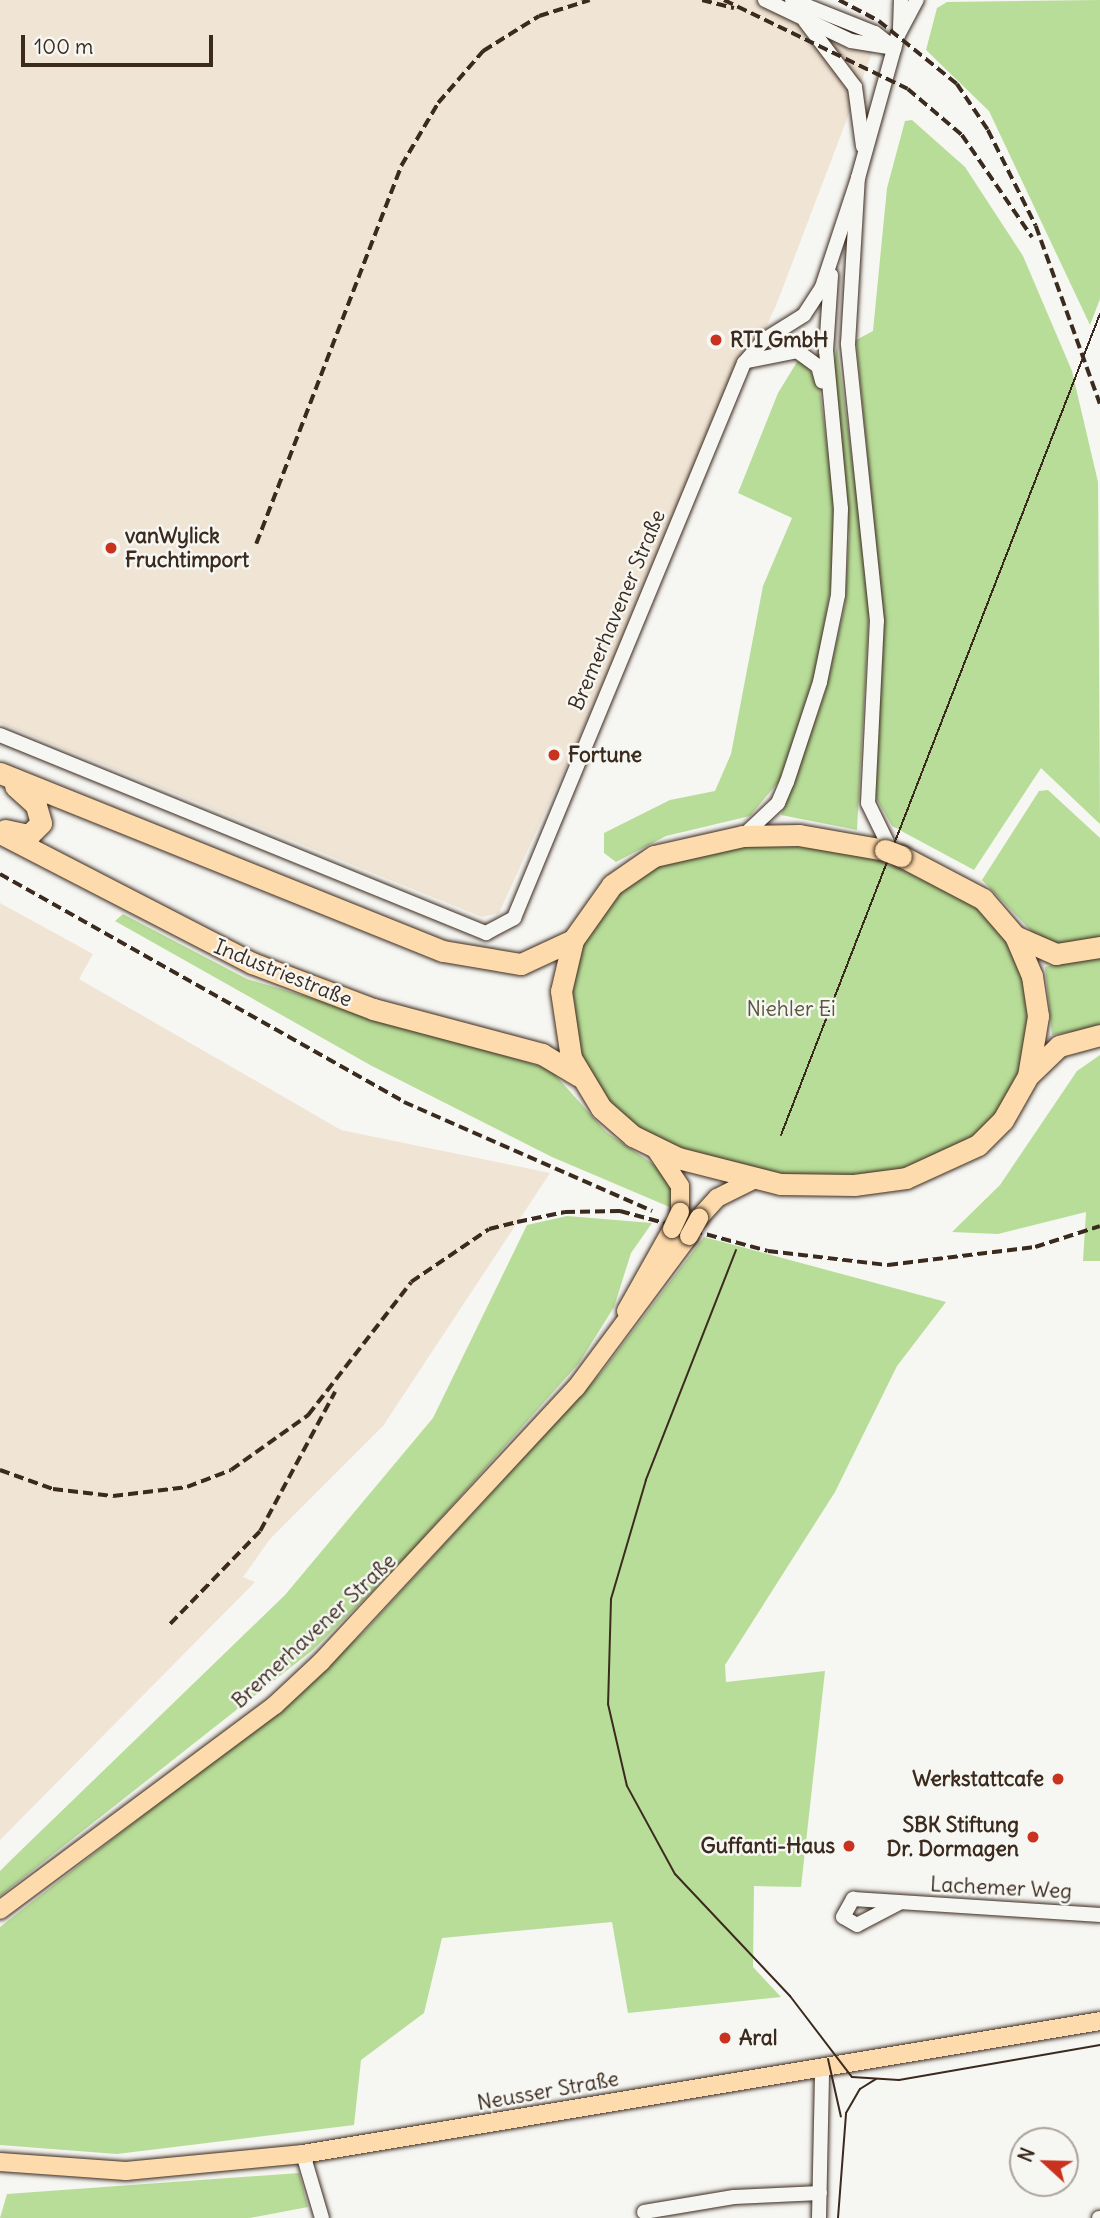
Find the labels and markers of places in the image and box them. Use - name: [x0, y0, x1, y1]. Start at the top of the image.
- place label: RTI GmbH: [730, 327, 828, 353]
- marker: RTI GmbH: [708, 332, 724, 348]
- place label: vanWylick Fruchtimport: [125, 523, 249, 573]
- marker: vanWylick Fruchtimport: [103, 540, 119, 556]
- place label: Fortune: [568, 742, 642, 768]
- marker: Fortune: [546, 747, 562, 763]
- place label: Werkstattcafe: [912, 1766, 1044, 1792]
- marker: Werkstattcafe: [1050, 1771, 1066, 1787]
- place label: SBK Stiftung Dr. Dormagen: [887, 1812, 1019, 1862]
- marker: SBK Stiftung Dr. Dormagen: [1025, 1829, 1041, 1845]
- place label: Guffanti-Haus: [701, 1833, 835, 1859]
- marker: Guffanti-Haus: [841, 1838, 857, 1854]
- place label: Aral: [739, 2025, 778, 2051]
- marker: Aral: [717, 2030, 733, 2046]

